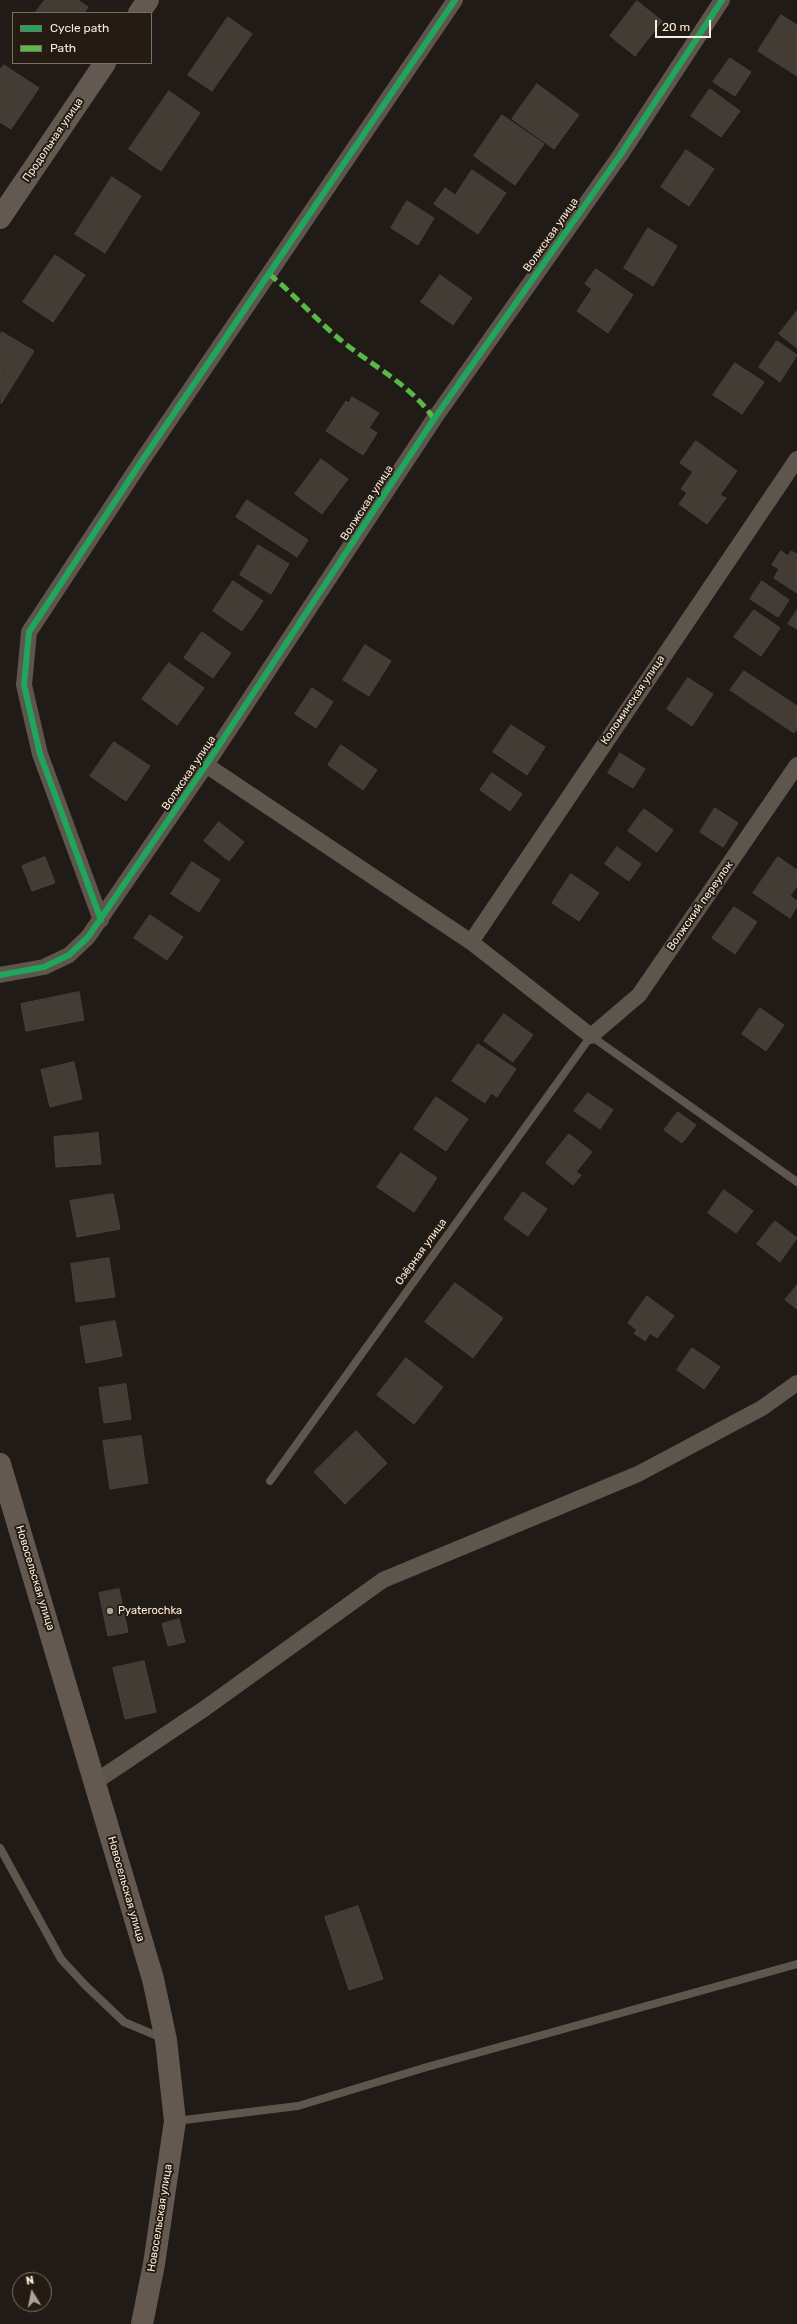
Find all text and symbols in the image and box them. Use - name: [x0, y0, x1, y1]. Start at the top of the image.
- legend: [12, 12, 152, 64]
- scale bar: [657, 12, 713, 38]
- text: 20 m: [662, 20, 690, 34]
- text: Cycle path: [50, 21, 109, 35]
- text: Path: [50, 41, 76, 55]
- street label: Продольная улица: [20, 95, 86, 185]
- street label: Волжская улица: [521, 196, 581, 274]
- street label: Волжская улица: [338, 463, 396, 543]
- street label: Коломинская улица: [598, 653, 668, 747]
- street label: Волжская улица: [159, 733, 219, 813]
- street label: Волжский переулок: [664, 859, 736, 953]
- street label: Озёрная улица: [392, 1216, 450, 1288]
- street label: Новосельская улица: [13, 1524, 57, 1632]
- place label: Pyaterochka: [118, 1604, 182, 1618]
- marker: Pyaterochka: [105, 1606, 115, 1616]
- street label: Новосельская улица: [105, 1835, 147, 1943]
- street label: Новосельская улица: [145, 2163, 175, 2273]
- north arrow: [12, 2272, 52, 2312]
- text: N: [25, 2274, 35, 2288]

